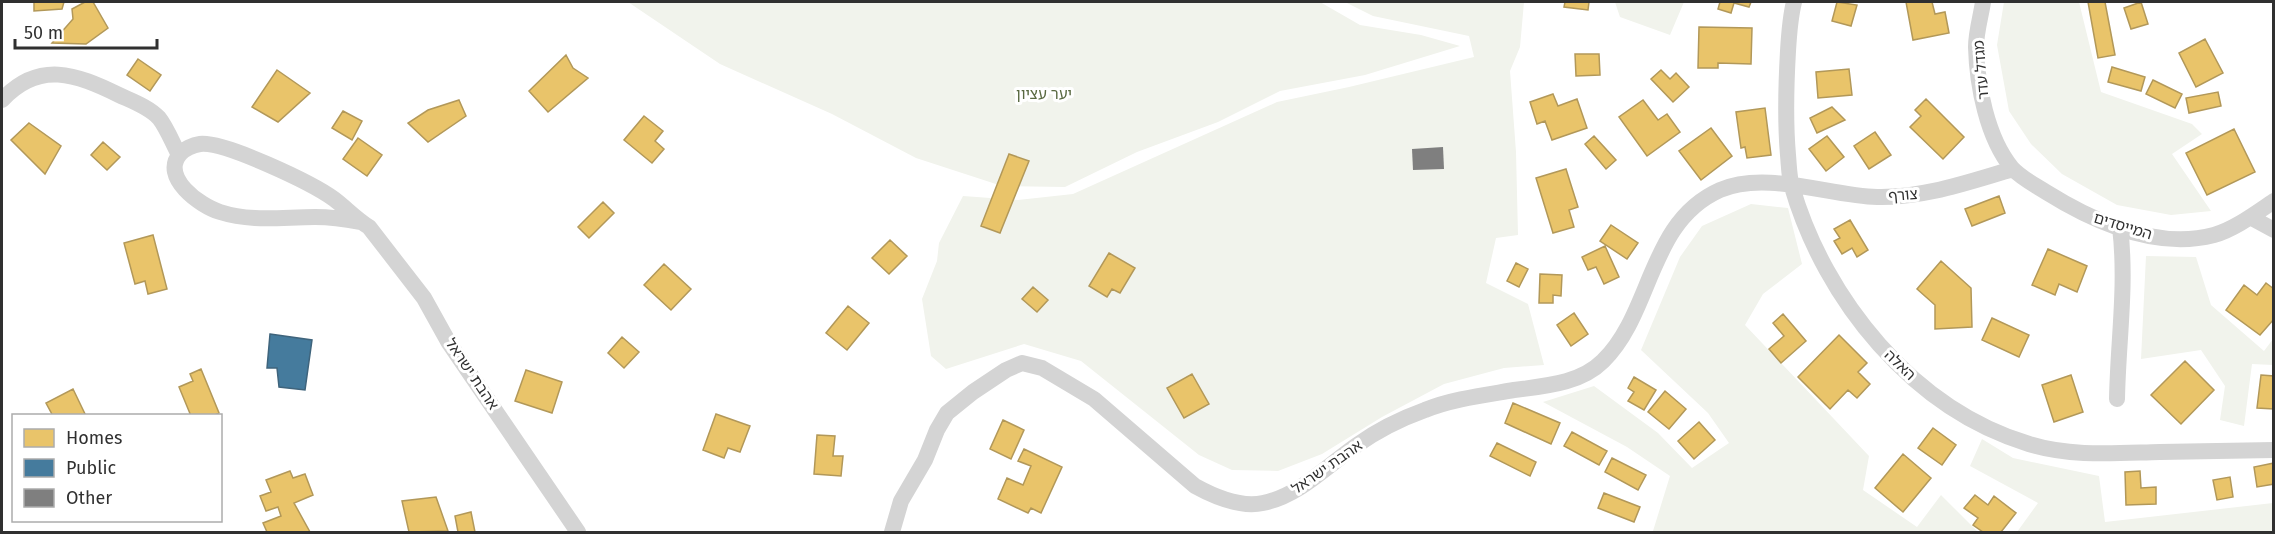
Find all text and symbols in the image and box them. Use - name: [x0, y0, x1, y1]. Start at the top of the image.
- scale bar: [15, 12, 158, 50]
- text: 50 m: [24, 22, 63, 44]
- street label: מגדל עדר: [1969, 39, 1993, 101]
- park label: יער עציון: [1016, 85, 1072, 103]
- street label: צורף: [1888, 185, 1918, 205]
- street label: המייסדים: [2092, 209, 2154, 243]
- street label: אהבת ישראל: [442, 335, 502, 413]
- street label: האלה: [1881, 346, 1919, 384]
- legend: [12, 414, 222, 522]
- text: Homes: [66, 427, 122, 449]
- street label: אהבת ישראל: [1288, 436, 1366, 498]
- text: Public: [66, 457, 116, 479]
- text: Other: [66, 487, 112, 509]

